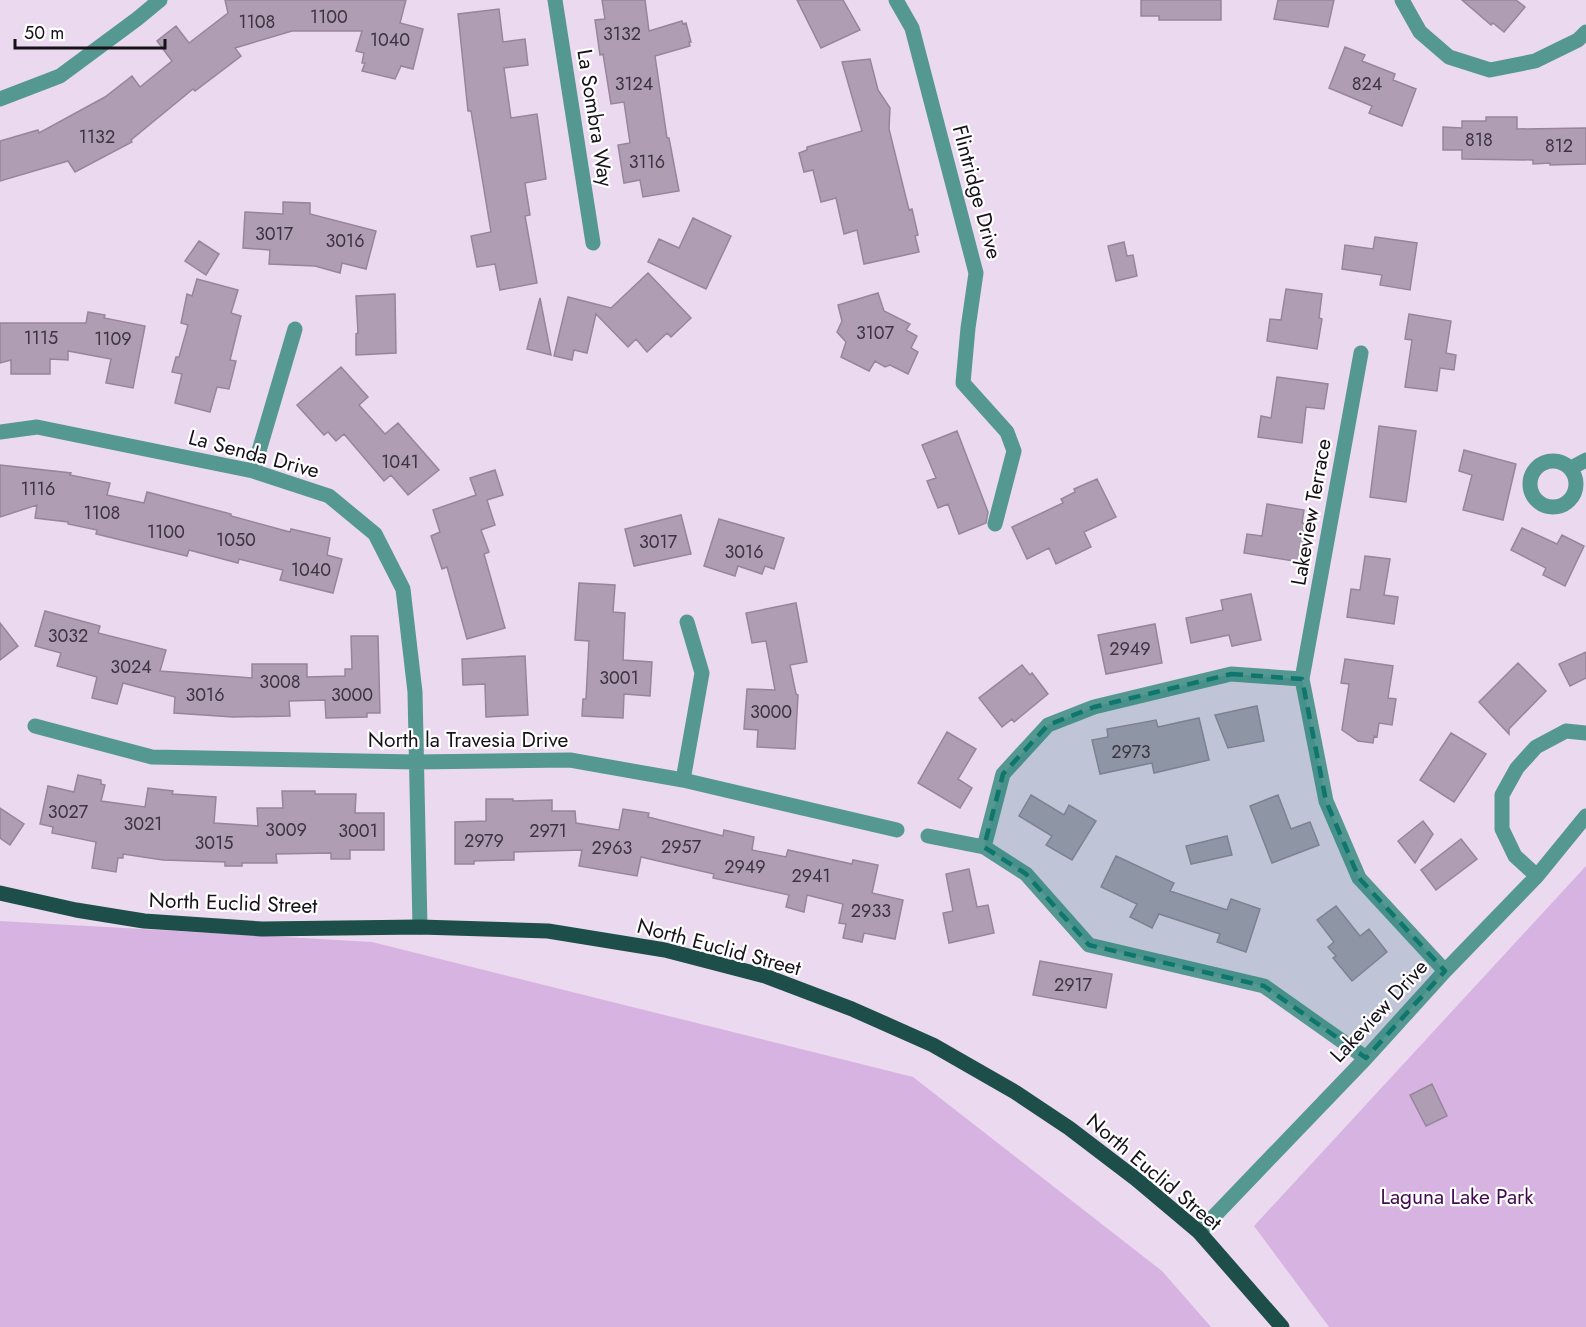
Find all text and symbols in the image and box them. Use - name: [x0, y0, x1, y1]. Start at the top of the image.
- house number: 1100: [310, 4, 348, 30]
- house number: 1108: [239, 9, 275, 35]
- scale bar: [15, 12, 165, 50]
- text: 50 m: [24, 20, 64, 46]
- house number: 3132: [603, 21, 641, 47]
- house number: 1040: [370, 27, 410, 53]
- street label: La Sombra Way: [569, 47, 621, 190]
- house number: 3124: [615, 71, 653, 97]
- house number: 824: [1352, 71, 1382, 97]
- street label: Flintridge Drive: [945, 122, 1009, 262]
- house number: 1132: [79, 124, 115, 150]
- house number: 818: [1465, 127, 1493, 153]
- house number: 812: [1545, 133, 1573, 159]
- house number: 3116: [629, 149, 665, 175]
- house number: 3017: [255, 221, 294, 247]
- house number: 3016: [325, 228, 365, 254]
- house number: 3107: [856, 320, 895, 346]
- house number: 1115: [24, 325, 58, 351]
- house number: 1109: [94, 326, 132, 352]
- street label: La Senda Drive: [185, 422, 323, 486]
- street label: Lakeview Terrace: [1283, 436, 1339, 588]
- house number: 1041: [381, 449, 419, 475]
- house number: 1116: [21, 476, 55, 502]
- house number: 1108: [84, 500, 120, 526]
- house number: 1100: [147, 519, 185, 545]
- house number: 1050: [216, 527, 256, 553]
- house number: 3017: [639, 529, 678, 555]
- house number: 3016: [724, 539, 764, 565]
- house number: 1040: [291, 557, 331, 583]
- house number: 3032: [48, 623, 88, 649]
- house number: 2949: [1109, 636, 1151, 662]
- house number: 3024: [110, 654, 152, 680]
- house number: 3001: [599, 665, 639, 691]
- house number: 3008: [259, 669, 301, 695]
- house number: 3016: [185, 682, 225, 708]
- house number: 3000: [331, 682, 373, 708]
- house number: 3000: [750, 699, 792, 725]
- street label: North la Travesia Drive: [368, 725, 568, 755]
- house number: 2973: [1111, 739, 1151, 765]
- house number: 3027: [48, 799, 89, 825]
- house number: 3021: [124, 811, 162, 837]
- house number: 3009: [265, 817, 307, 843]
- house number: 3001: [338, 818, 378, 844]
- house number: 2971: [529, 818, 567, 844]
- house number: 2979: [464, 828, 504, 854]
- house number: 3015: [195, 830, 233, 856]
- house number: 2957: [661, 834, 702, 860]
- house number: 2963: [592, 835, 633, 861]
- house number: 2949: [724, 854, 766, 880]
- house number: 2941: [791, 863, 831, 889]
- street label: North Euclid Street: [148, 885, 318, 921]
- house number: 2933: [851, 898, 891, 924]
- street label: North Euclid Street: [634, 911, 804, 983]
- street label: Lakeview Drive: [1323, 953, 1435, 1069]
- house number: 2917: [1054, 972, 1093, 998]
- street label: North Euclid Street: [1080, 1106, 1228, 1238]
- park label: Laguna Lake Park: [1381, 1182, 1534, 1212]

